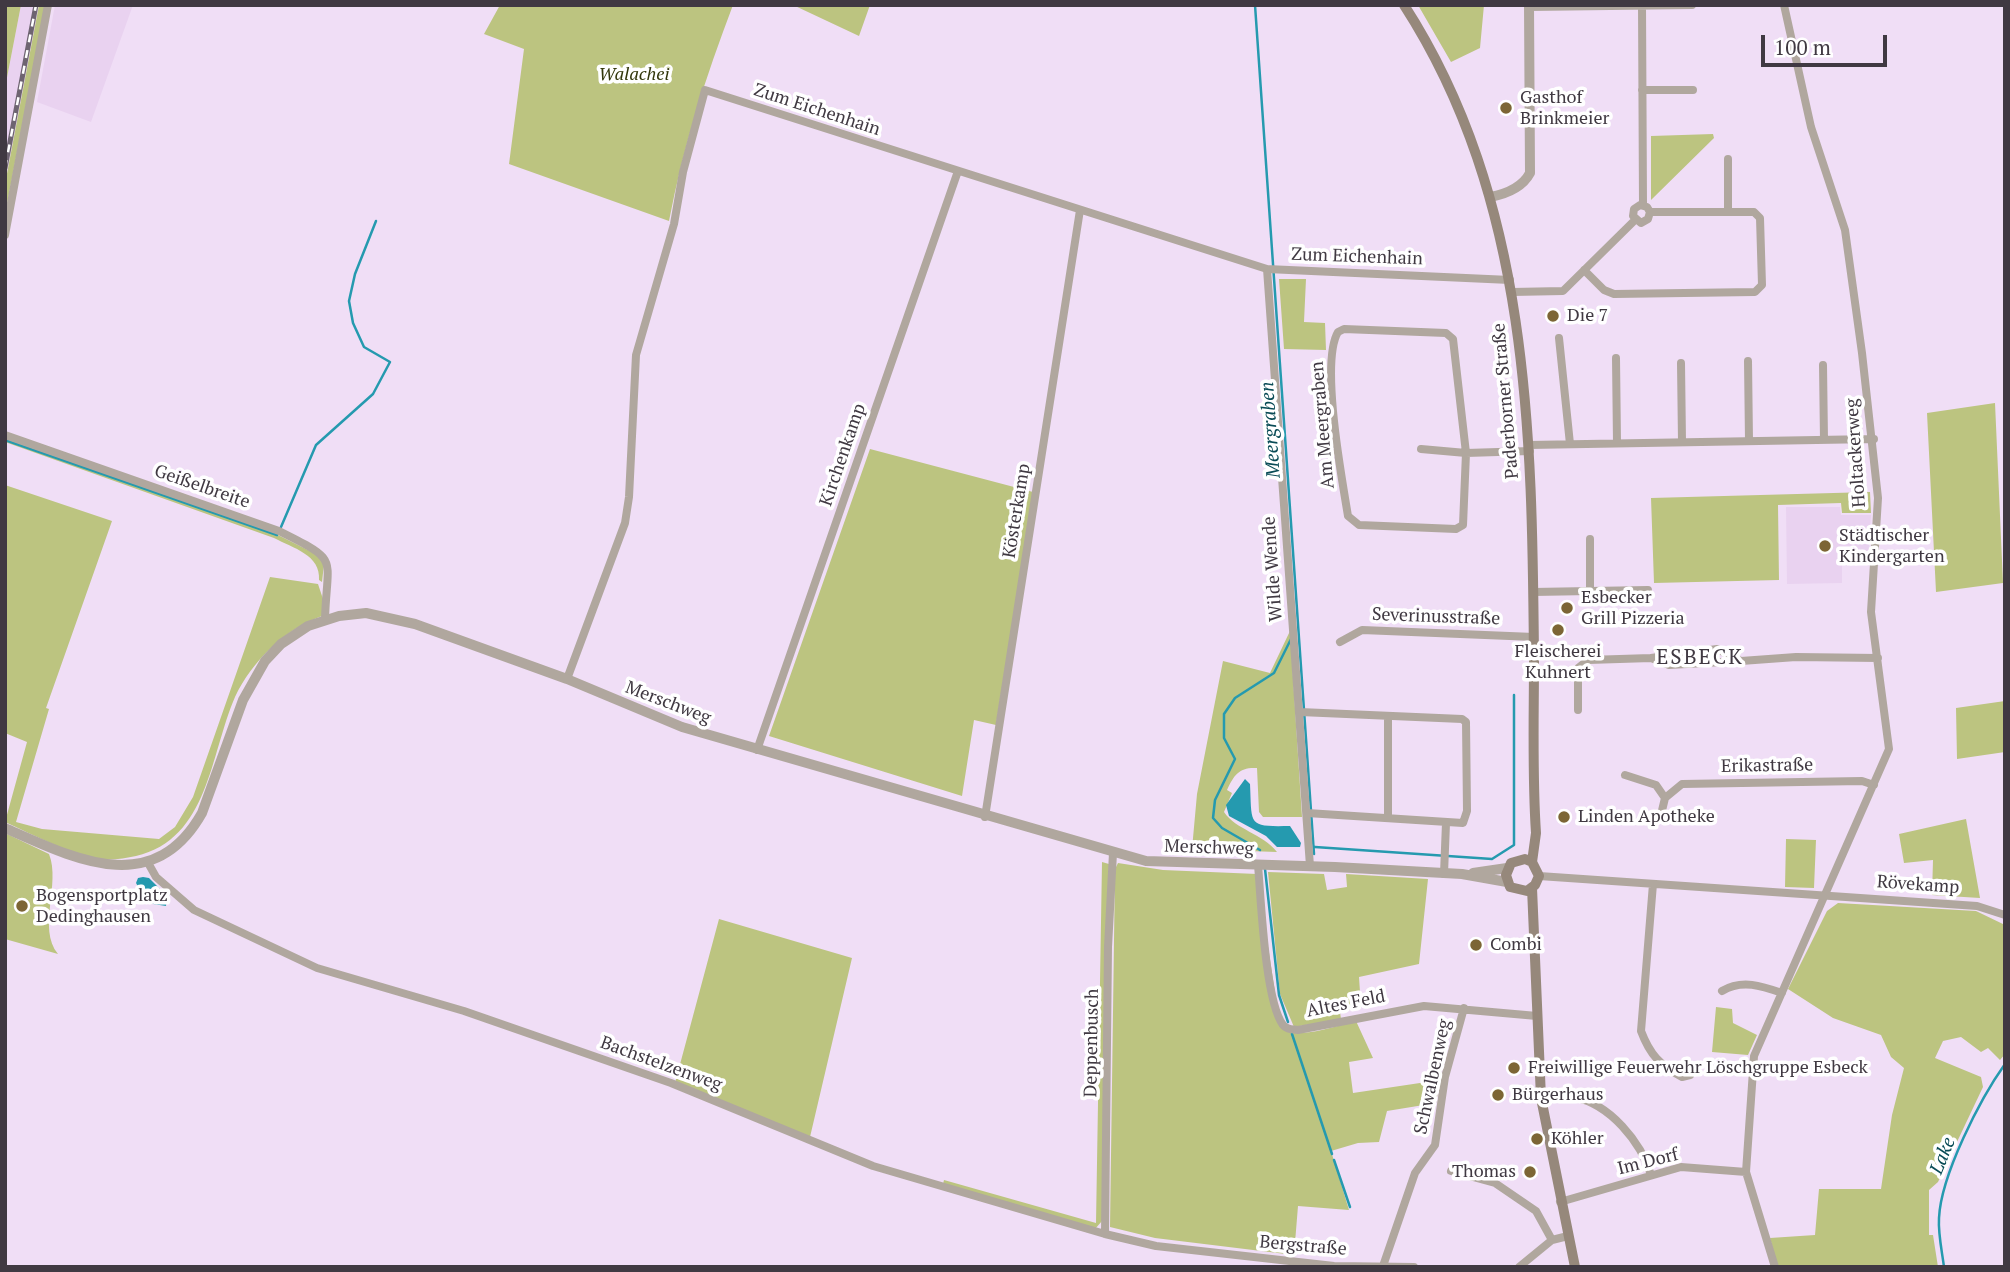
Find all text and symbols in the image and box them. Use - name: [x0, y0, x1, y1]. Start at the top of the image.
- scale bar: [1765, 21, 1891, 65]
- text: 100 m: [1774, 33, 1831, 61]
- park label: Walachei: [599, 64, 669, 86]
- street label: Zum Eichenhain: [751, 79, 883, 141]
- place label: Gasthof Brinkmeier: [1520, 87, 1609, 130]
- marker: Gasthof Brinkmeier: [1498, 100, 1514, 116]
- street label: Zum Eichenhain: [1291, 244, 1423, 270]
- place label: Die 7: [1567, 305, 1608, 327]
- marker: Die 7: [1545, 308, 1561, 324]
- street label: Paderborner Straße: [1488, 322, 1524, 480]
- street label: Am Meergraben: [1307, 360, 1339, 490]
- water label: Meergraben: [1256, 381, 1286, 479]
- street label: Holtackerweg: [1841, 398, 1871, 508]
- street label: Kirchenkamp: [815, 401, 871, 509]
- street label: Geißelbreite: [151, 461, 253, 513]
- street label: Kösterkamp: [999, 462, 1035, 560]
- street label: Wilde Wende: [1259, 516, 1287, 622]
- place label: Städtischer Kindergarten: [1839, 525, 1945, 568]
- marker: Städtischer Kindergarten: [1817, 538, 1833, 554]
- place label: Esbecker Grill Pizzeria: [1581, 587, 1684, 630]
- marker: Esbecker Grill Pizzeria: [1559, 600, 1575, 616]
- street label: Severinusstraße: [1371, 604, 1501, 630]
- marker: Fleischerei Kuhnert: [1550, 622, 1566, 638]
- place label: Fleischerei Kuhnert: [1515, 641, 1601, 684]
- district label: ESBECK: [1657, 645, 1743, 671]
- street label: Merschweg: [622, 677, 714, 729]
- street label: Erikastraße: [1721, 754, 1813, 778]
- place label: Linden Apotheke: [1578, 806, 1715, 828]
- marker: Linden Apotheke: [1556, 809, 1572, 825]
- street label: Merschweg: [1164, 836, 1254, 860]
- street label: Rövekamp: [1876, 871, 1960, 899]
- place label: Bogensportplatz Dedinghausen: [36, 885, 168, 928]
- marker: Bogensportplatz Dedinghausen: [14, 898, 30, 914]
- place label: Combi: [1490, 934, 1542, 956]
- marker: Combi: [1468, 937, 1484, 953]
- street label: Altes Feld: [1305, 986, 1387, 1022]
- street label: Deppenbusch: [1080, 988, 1104, 1098]
- street label: Schwalbenweg: [1410, 1017, 1456, 1137]
- street label: Bachstelzenweg: [597, 1032, 725, 1096]
- place label: Freiwillige Feuerwehr Löschgruppe Esbeck: [1528, 1057, 1868, 1079]
- marker: Freiwillige Feuerwehr Löschgruppe Esbeck: [1506, 1060, 1522, 1076]
- place label: Bürgerhaus: [1512, 1084, 1604, 1106]
- marker: Bürgerhaus: [1490, 1087, 1506, 1103]
- place label: Köhler: [1551, 1128, 1604, 1150]
- marker: Köhler: [1529, 1131, 1545, 1147]
- water label: Lake: [1925, 1134, 1961, 1178]
- street label: Im Dorf: [1615, 1144, 1681, 1180]
- place label: Thomas: [1452, 1161, 1516, 1183]
- marker: Thomas: [1522, 1164, 1538, 1180]
- street label: Bergstraße: [1258, 1231, 1348, 1261]

